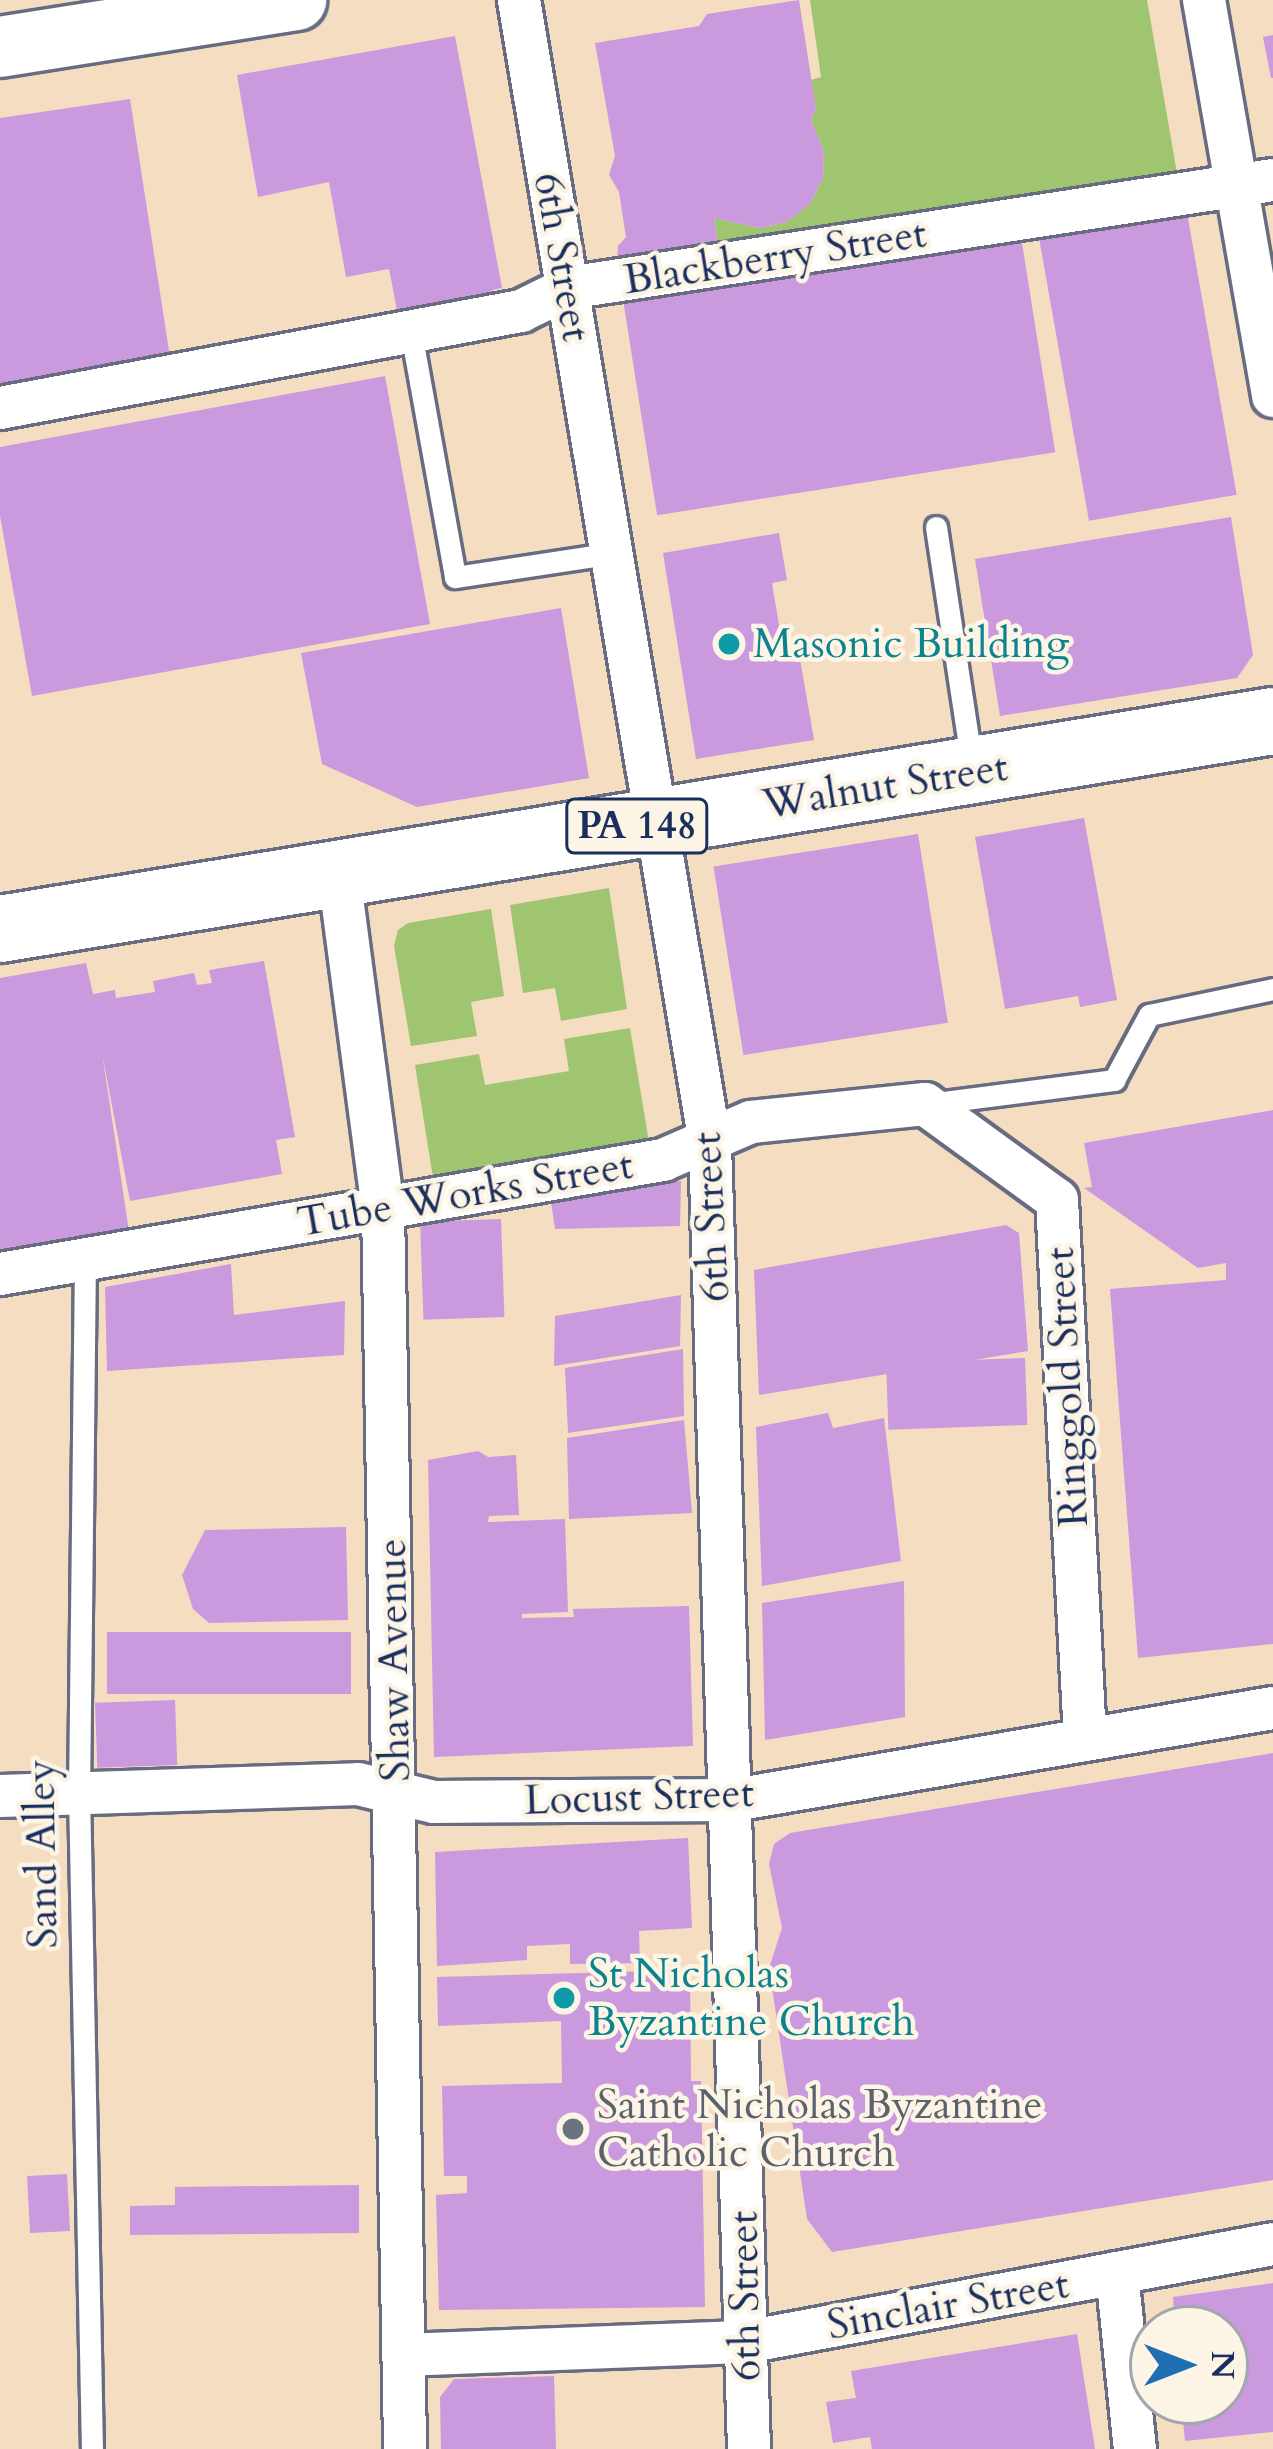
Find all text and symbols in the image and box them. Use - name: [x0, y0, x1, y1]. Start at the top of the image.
- street label: 6th Street: [522, 169, 602, 345]
- street label: Blackberry Street: [620, 208, 930, 306]
- place label: Masonic Building: [753, 619, 1069, 669]
- marker: Masonic Building: [716, 631, 742, 657]
- street label: Walnut Street: [759, 742, 1011, 830]
- road number: PA 148: [565, 793, 709, 859]
- street label: 6th Street: [681, 1131, 741, 1303]
- street label: Tube Works Street: [293, 1140, 637, 1248]
- street label: Ringgold Street: [1035, 1246, 1099, 1528]
- street label: Shaw Avenue: [367, 1538, 421, 1782]
- street label: Sand Alley: [15, 1759, 69, 1949]
- street label: Locust Street: [523, 1768, 755, 1826]
- place label: St Nicholas Byzantine Church: [588, 1949, 915, 2048]
- marker: St Nicholas Byzantine Church: [551, 1985, 577, 2011]
- place label: Saint Nicholas Byzantine Catholic Church: [597, 2080, 1043, 2178]
- marker: Saint Nicholas Byzantine Catholic Church: [560, 2116, 586, 2142]
- street label: 6th Street: [718, 2210, 772, 2382]
- street label: Sinclair Street: [823, 2259, 1073, 2351]
- north arrow: [1129, 2305, 1249, 2425]
- text: N: [1200, 2351, 1245, 2379]

